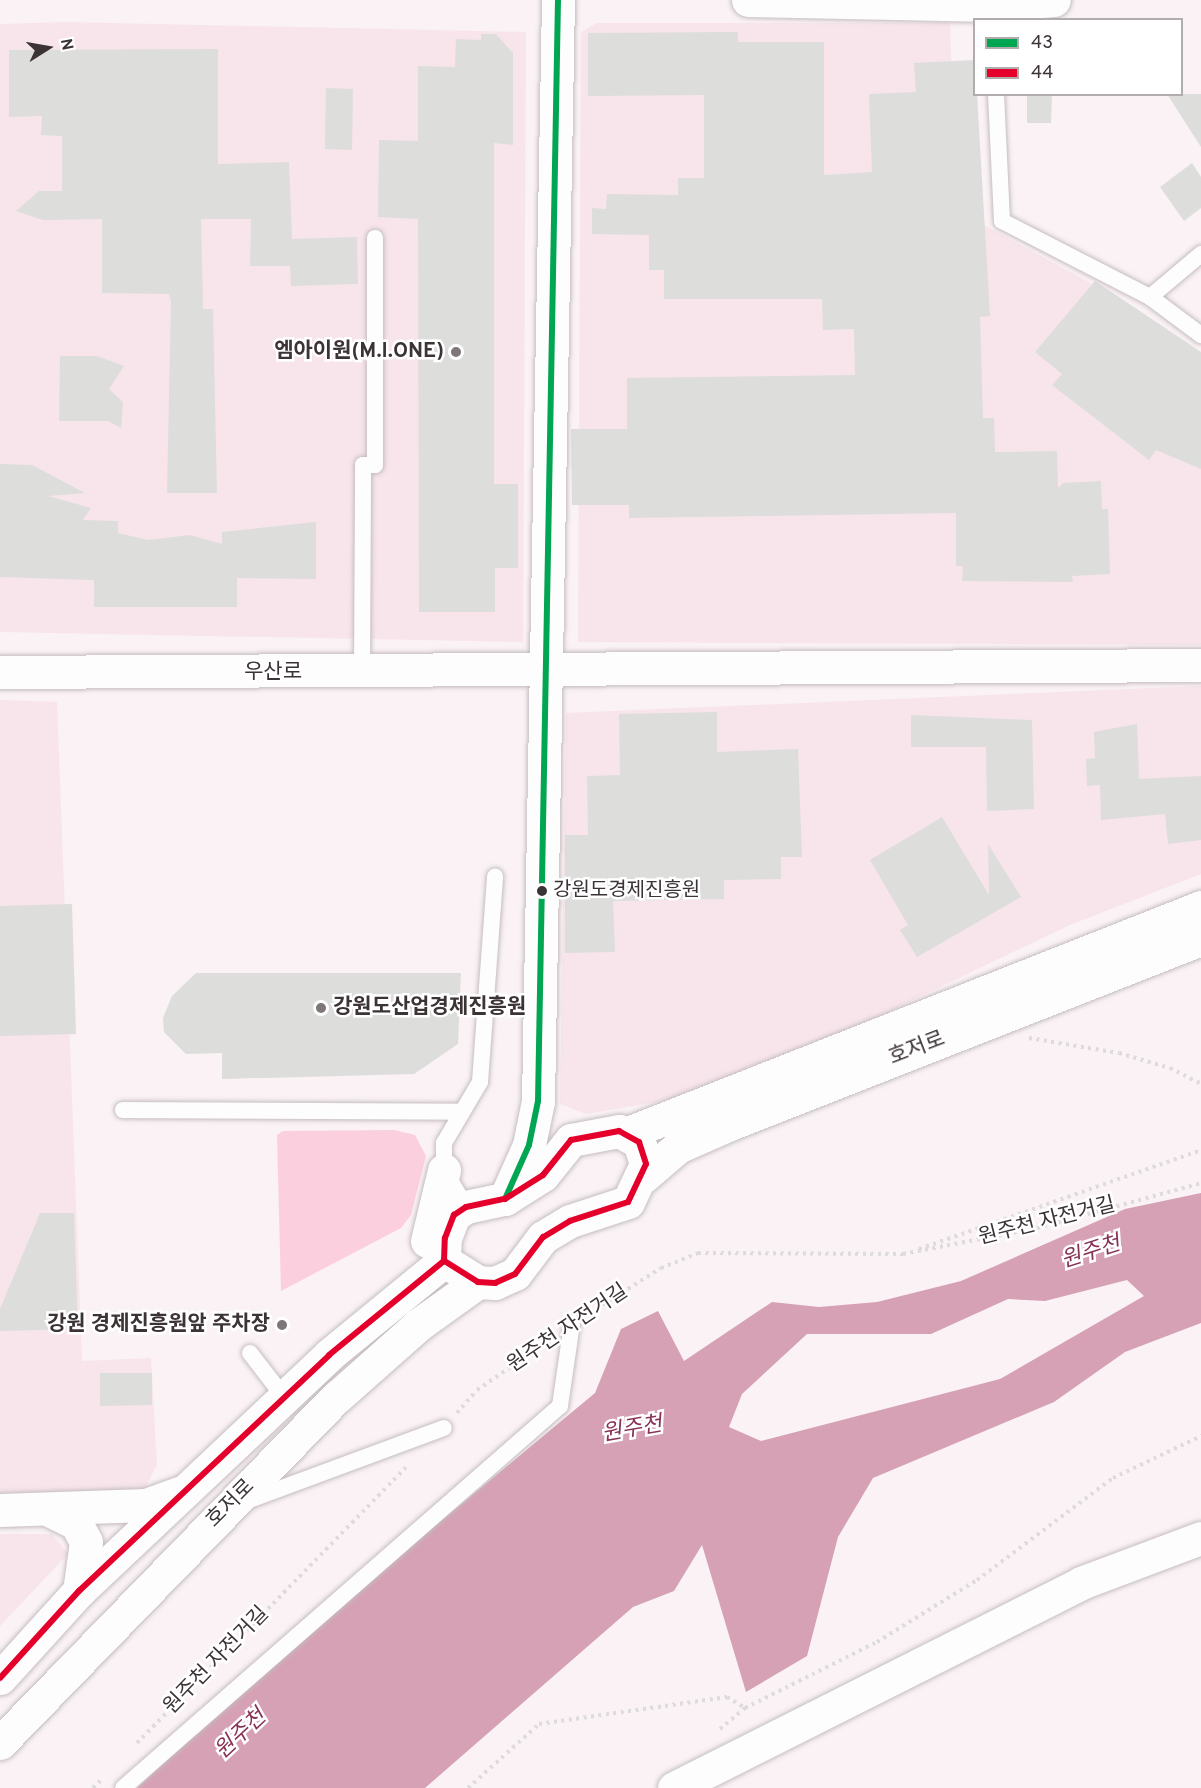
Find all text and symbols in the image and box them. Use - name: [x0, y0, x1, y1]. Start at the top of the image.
- north arrow: [18, 18, 78, 78]
- legend: [973, 18, 1183, 96]
- text: 43: [1031, 32, 1053, 55]
- text: N: [55, 37, 77, 52]
- text: 44: [1031, 62, 1053, 85]
- place label: 엠아이원(M.I.ONE): [274, 339, 444, 365]
- marker: 엠아이원(M.I.ONE): [449, 345, 463, 359]
- street label: 우산로: [244, 660, 302, 686]
- place label: 강원도경제진흥원: [553, 879, 700, 903]
- marker: 강원도경제진흥원: [536, 885, 548, 897]
- place label: 강원도산업경제진흥원: [333, 995, 526, 1021]
- marker: 강원도산업경제진흥원: [314, 1001, 328, 1015]
- street label: 호저로: [885, 1027, 949, 1071]
- street label: 원주천 자전거길: [976, 1193, 1118, 1251]
- water label: 원주천: [1058, 1231, 1124, 1275]
- street label: 원주천 자전거길: [503, 1279, 633, 1379]
- place label: 강원 경제진흥원앞 주차장: [47, 1312, 270, 1338]
- marker: 강원 경제진흥원앞 주차장: [275, 1318, 289, 1332]
- water label: 원주천: [600, 1412, 664, 1448]
- street label: 호저로: [202, 1475, 260, 1533]
- street label: 원주천 자전거길: [159, 1602, 275, 1720]
- water label: 원주천: [210, 1705, 272, 1765]

